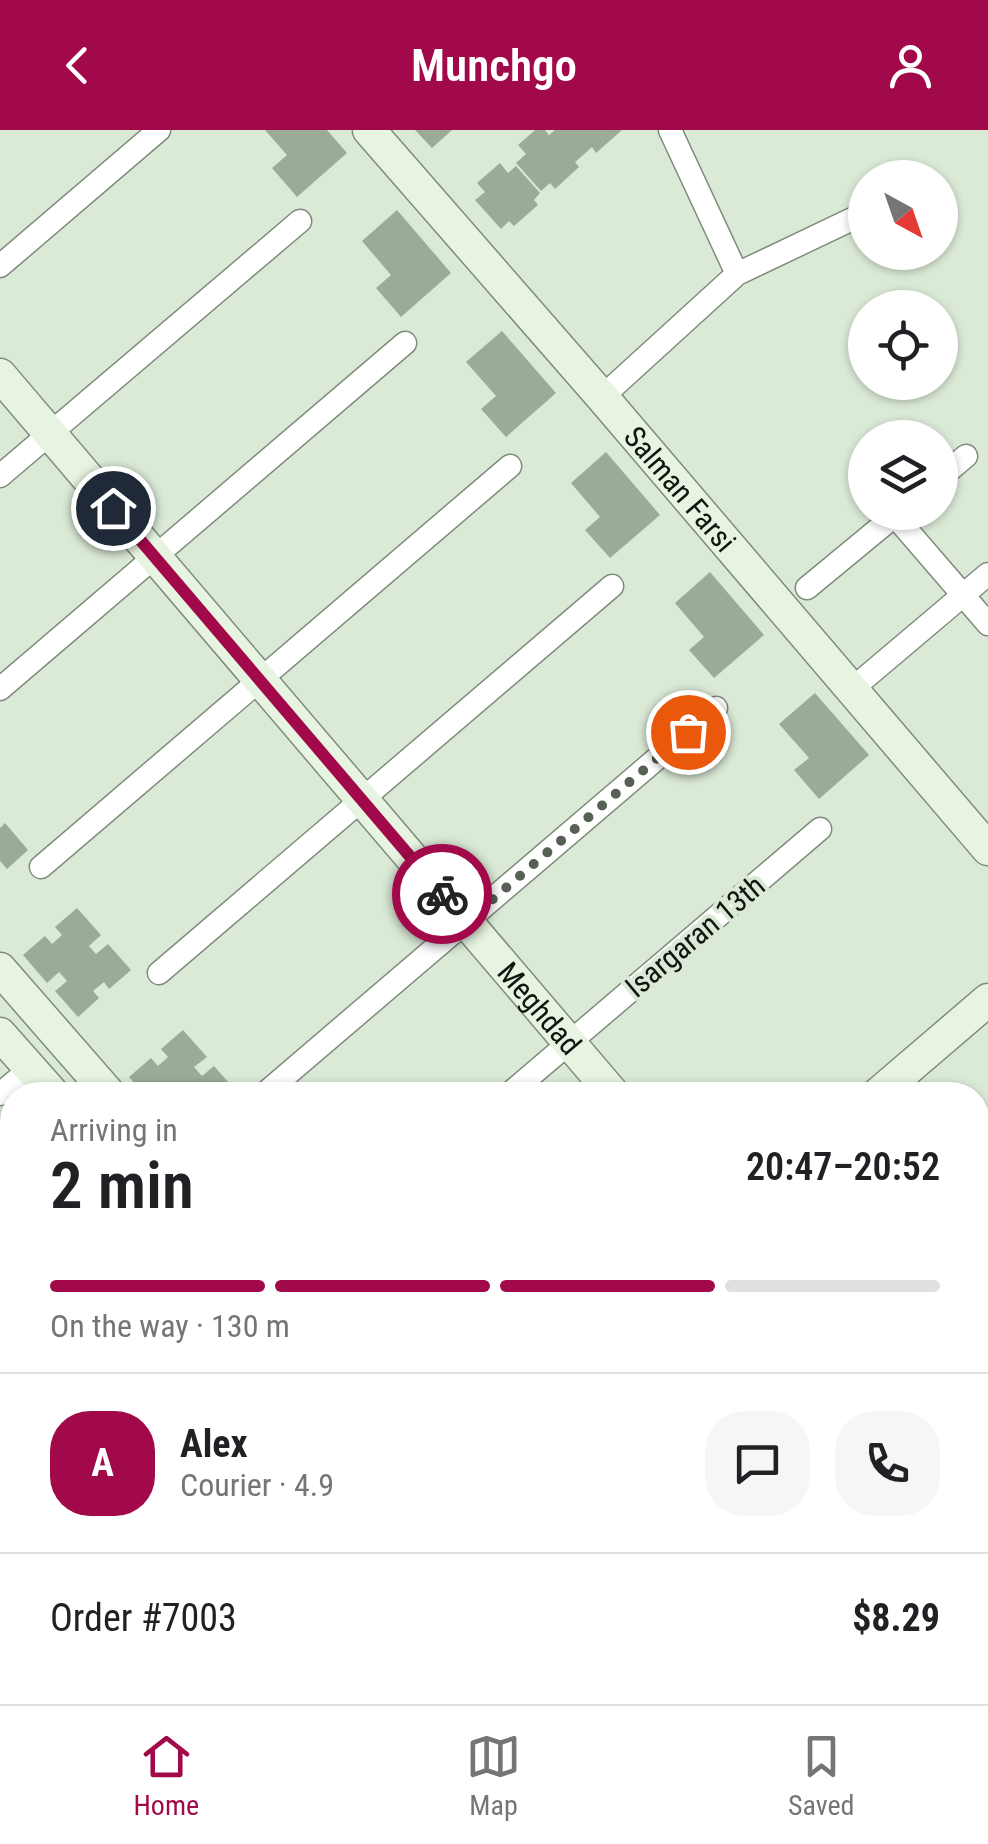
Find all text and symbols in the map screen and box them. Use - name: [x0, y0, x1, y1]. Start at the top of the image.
- icon: back: [50, 38, 105, 93]
- icon: person: [883, 38, 938, 93]
- text: Munchgo: [411, 39, 577, 92]
- north arrow: [848, 160, 958, 270]
- map controls: [848, 160, 958, 530]
- button: locate: [848, 290, 958, 400]
- street label: Salman Farsi: [617, 419, 743, 558]
- button: layers: [848, 420, 958, 530]
- pin: [71, 466, 156, 551]
- icon: home: [86, 481, 141, 536]
- pin: [646, 690, 731, 775]
- icon: bag: [661, 705, 716, 760]
- courier: [392, 844, 492, 944]
- icon: bike: [415, 867, 470, 922]
- street label: Isargaran 13th: [618, 868, 772, 1004]
- street label: Meghdad: [491, 955, 589, 1061]
- text: Arriving in: [50, 1111, 178, 1149]
- text: 20:47–20:52: [746, 1145, 940, 1189]
- text: 2 min: [50, 1148, 194, 1224]
- text: On the way · 130 m: [50, 1307, 290, 1345]
- button: chat: [705, 1411, 810, 1516]
- button: phone: [835, 1411, 940, 1516]
- text: Alex: [180, 1422, 248, 1466]
- text: A: [91, 1441, 114, 1485]
- text: Courier · 4.9: [180, 1466, 334, 1504]
- text: Order #7003: [50, 1596, 237, 1640]
- text: $8.29: [852, 1596, 940, 1640]
- tab: Home: [133, 1729, 199, 1822]
- tab: Map: [466, 1729, 521, 1822]
- tab: Saved: [788, 1729, 855, 1822]

